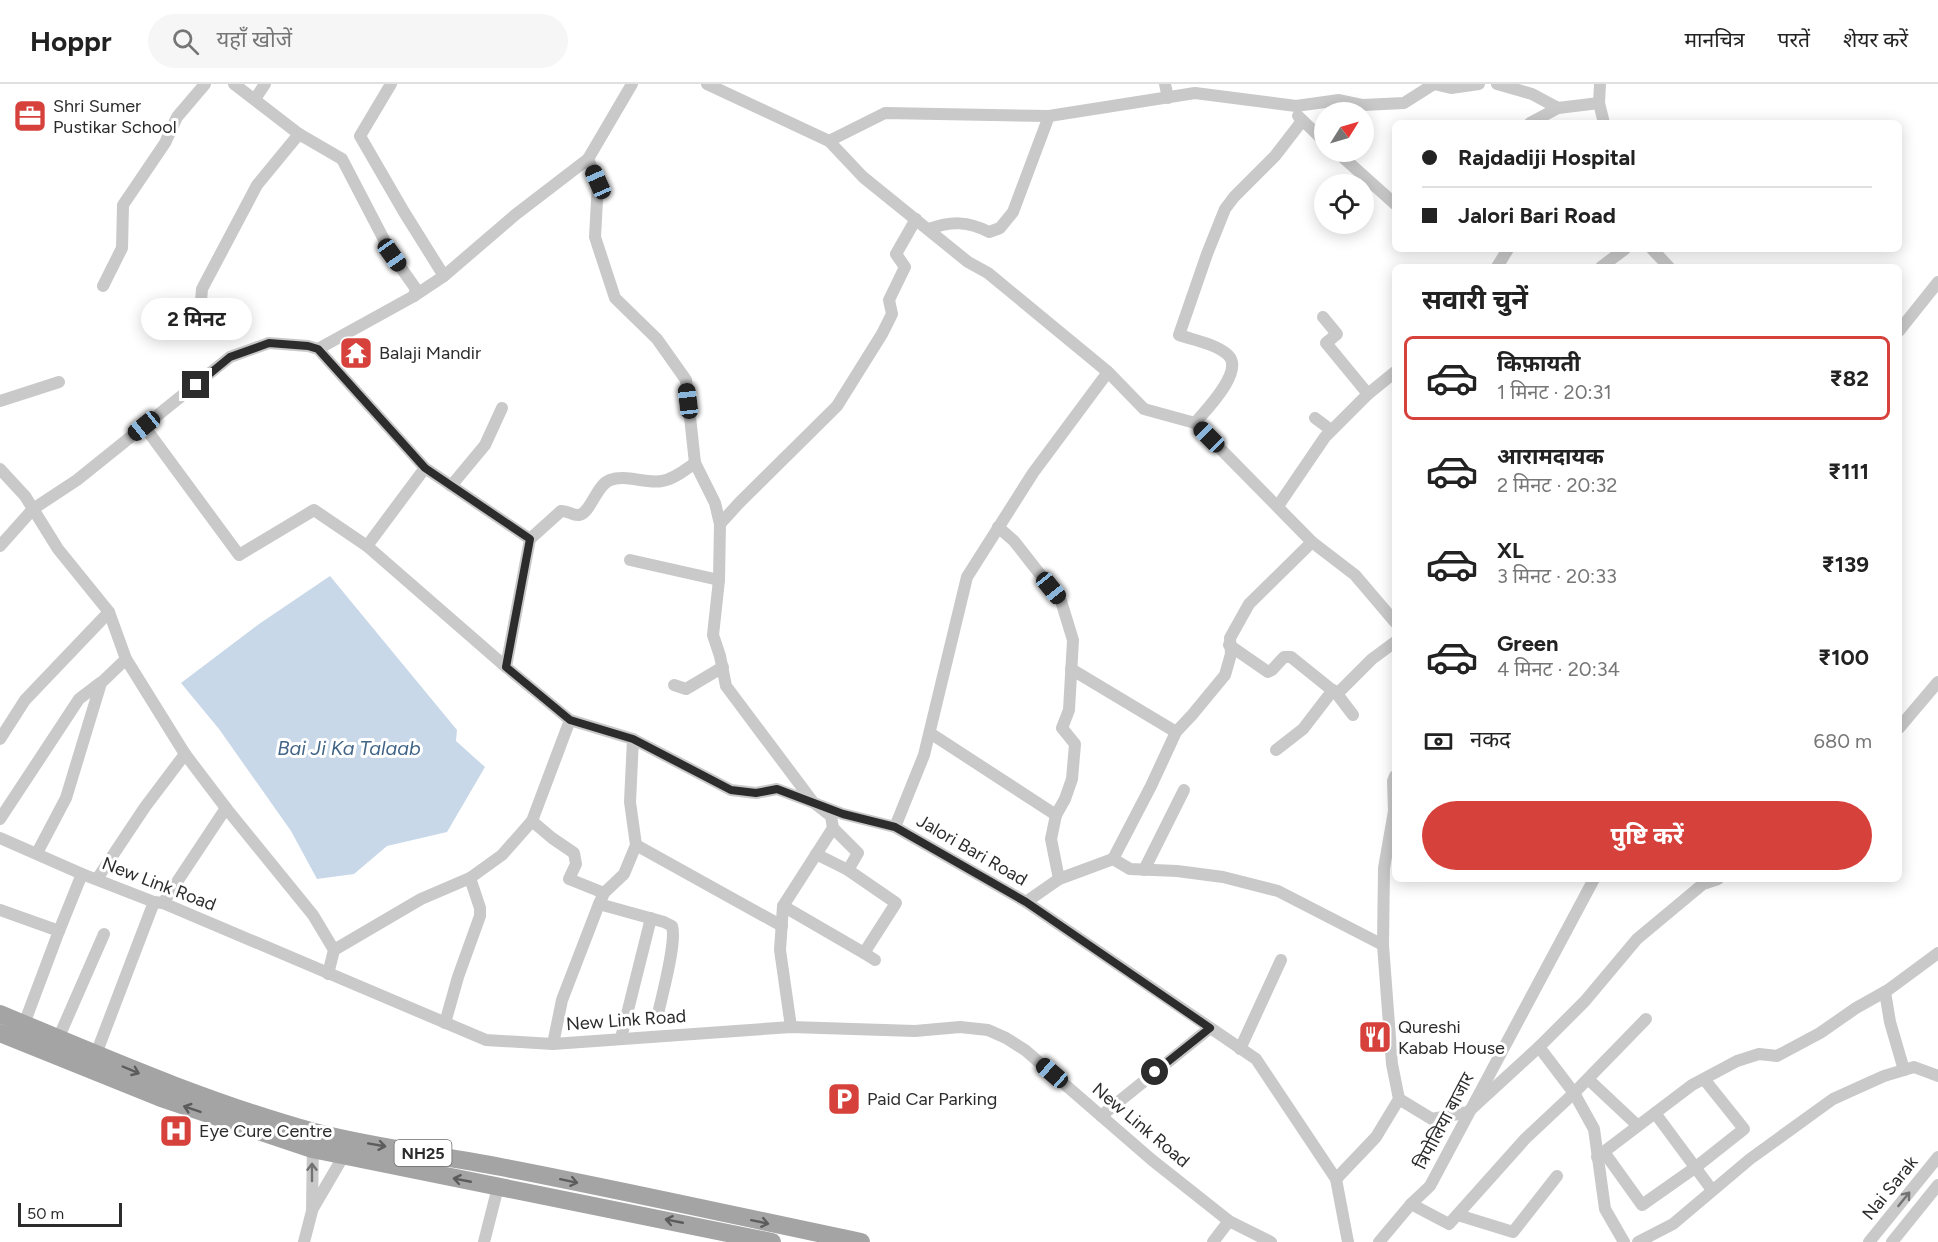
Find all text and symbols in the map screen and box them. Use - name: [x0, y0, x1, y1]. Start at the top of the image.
- search box: [148, 14, 568, 68]
- text: Hoppr: [30, 24, 112, 58]
- icon: search: [169, 25, 202, 58]
- text: यहाँ खोजें: [217, 26, 292, 53]
- text: मानचित्र: [1685, 27, 1745, 52]
- text: परतें: [1778, 27, 1810, 52]
- text: शेयर करें: [1843, 27, 1908, 52]
- place label: Shri Sumer Pustikar School: [53, 95, 177, 138]
- office icon: Shri Sumer Pustikar School: [12, 98, 48, 134]
- north arrow: [1314, 102, 1374, 162]
- map controls: [1314, 102, 1374, 234]
- text: Rajdadiji Hospital: [1458, 144, 1636, 171]
- car: [582, 162, 614, 202]
- button: locate: [1314, 174, 1374, 234]
- text: Jalori Bari Road: [1458, 202, 1616, 229]
- car: [374, 235, 410, 275]
- text: सवारी चुनें: [1422, 283, 1528, 316]
- callout: 2 मिनट: [140, 298, 252, 340]
- text: 2 मिनट: [167, 307, 226, 331]
- temple icon: Balaji Mandir: [338, 335, 374, 371]
- place label: Balaji Mandir: [379, 342, 481, 364]
- text: किफ़ायती: [1497, 350, 1581, 377]
- icon: car: [1425, 351, 1479, 405]
- text: ₹82: [1830, 365, 1869, 392]
- route end: [182, 371, 209, 398]
- text: 1 मिनट · 20:31: [1497, 380, 1612, 404]
- car: [677, 382, 699, 420]
- car: [124, 408, 164, 444]
- car: [1190, 418, 1228, 456]
- text: आरामदायक: [1497, 443, 1604, 470]
- icon: car: [1425, 444, 1479, 498]
- text: ₹111: [1828, 458, 1869, 485]
- text: 2 मिनट · 20:32: [1497, 473, 1618, 497]
- icon: car: [1425, 537, 1479, 591]
- text: XL: [1497, 537, 1524, 564]
- text: ₹139: [1822, 551, 1869, 578]
- text: 3 मिनट · 20:33: [1497, 564, 1617, 588]
- car: [1033, 568, 1069, 608]
- icon: car: [1425, 630, 1479, 684]
- text: Green: [1497, 630, 1559, 657]
- text: ₹100: [1818, 644, 1869, 671]
- text: 4 मिनट · 20:34: [1497, 657, 1620, 681]
- icon: cash: [1422, 725, 1455, 758]
- text: नकद: [1470, 726, 1511, 753]
- text: 680 m: [1814, 729, 1872, 753]
- water label: Bai Ji Ka Talaab: [277, 736, 421, 760]
- button: पुष्टि करें: [1422, 801, 1872, 870]
- street label: Jalori Bari Road: [913, 810, 1031, 890]
- street label: New Link Road: [99, 852, 219, 916]
- street label: New Link Road: [565, 1005, 687, 1035]
- place label: Qureshi Kabab House: [1398, 1016, 1505, 1059]
- restaurant icon: Qureshi Kabab House: [1357, 1019, 1393, 1055]
- car: [1033, 1054, 1071, 1092]
- route start: [1141, 1058, 1168, 1085]
- one-way arrow: [121, 1065, 140, 1076]
- street label: त्रिपोलिया बाजार: [1409, 1068, 1479, 1173]
- street label: New Link Road: [1088, 1078, 1194, 1172]
- parking icon: Paid Car Parking: [826, 1081, 862, 1117]
- place label: Paid Car Parking: [867, 1088, 997, 1110]
- one-way arrow: [183, 1103, 202, 1114]
- hospital icon: Eye Cure Centre: [158, 1113, 194, 1149]
- place label: Eye Cure Centre: [199, 1120, 332, 1142]
- one-way arrow: [367, 1140, 387, 1151]
- road number: NH25: [394, 1140, 452, 1166]
- street label: Nai Sarak: [1858, 1151, 1923, 1224]
- one-way arrow: [306, 1162, 318, 1182]
- one-way arrow: [452, 1174, 472, 1185]
- one-way arrow: [559, 1175, 578, 1187]
- one-way arrow: [1897, 1191, 1910, 1207]
- scale bar: [18, 1200, 122, 1228]
- text: 50 m: [27, 1204, 64, 1223]
- one-way arrow: [664, 1215, 684, 1226]
- one-way arrow: [750, 1216, 769, 1228]

